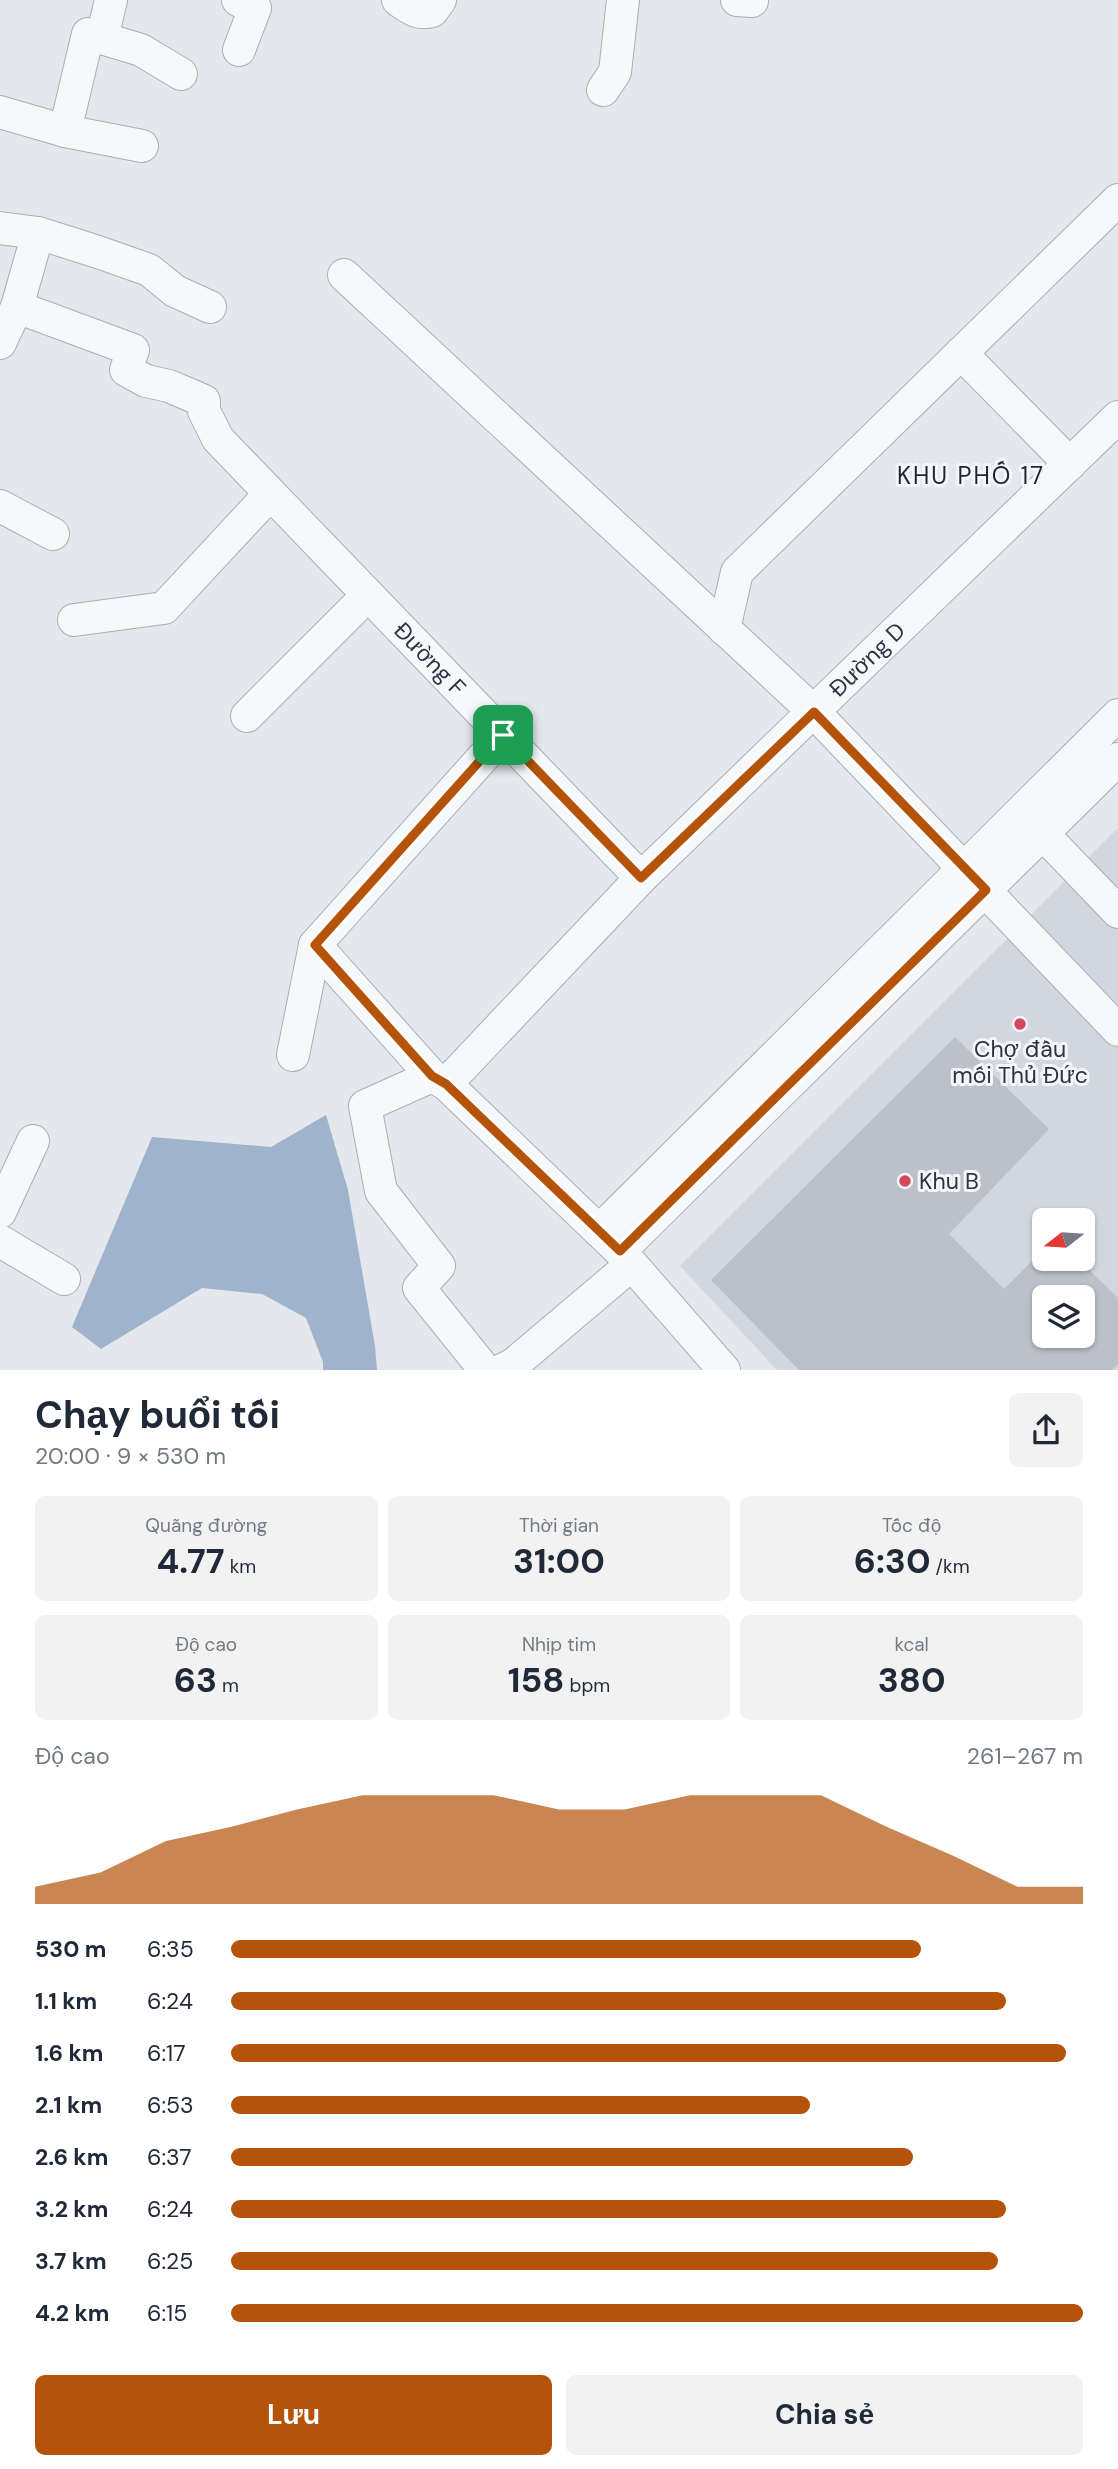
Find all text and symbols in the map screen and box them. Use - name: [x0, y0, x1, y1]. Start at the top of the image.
- district label: KHU PHỐ 17: [897, 460, 1045, 491]
- street label: Đường F: [387, 616, 472, 702]
- street label: Đường D: [823, 616, 912, 703]
- pin: [473, 705, 533, 765]
- icon: arrive: [484, 716, 522, 754]
- marker: Chợ đầu mối Thủ Đức: [1012, 1016, 1028, 1032]
- place label: Chợ đầu mối Thủ Đức: [952, 1034, 1088, 1090]
- place label: Khu B: [919, 1166, 979, 1196]
- marker: Khu B: [897, 1173, 913, 1189]
- north arrow: [1032, 1208, 1096, 1270]
- map controls: [1032, 1208, 1095, 1348]
- button: layers: [1032, 1285, 1095, 1348]
- text: Chạy buổi tối: [35, 1390, 280, 1440]
- button: share: [1009, 1393, 1083, 1467]
- text: 20:00 · 9 × 530 m: [35, 1441, 226, 1471]
- text: Quãng đường: [145, 1513, 267, 1538]
- text: Thời gian: [519, 1513, 599, 1538]
- text: Tốc độ: [882, 1513, 941, 1538]
- text: 4.77: [156, 1538, 225, 1584]
- text: 31:00: [513, 1538, 605, 1584]
- text: 6:30: [854, 1538, 931, 1584]
- text: km: [225, 1554, 256, 1579]
- text: /km: [931, 1554, 970, 1579]
- text: Độ cao: [176, 1632, 237, 1657]
- text: Nhịp tim: [522, 1632, 596, 1657]
- text: kcal: [894, 1632, 929, 1657]
- text: 63: [174, 1657, 217, 1703]
- text: 158: [508, 1657, 564, 1703]
- text: 380: [878, 1657, 946, 1703]
- text: m: [217, 1673, 239, 1698]
- text: bpm: [564, 1673, 610, 1698]
- text: Độ cao: [35, 1741, 110, 1771]
- text: 261–267 m: [967, 1741, 1083, 1771]
- text: 530 m: [35, 1934, 106, 1964]
- text: 6:35: [147, 1934, 194, 1964]
- text: 1.1 km: [35, 1986, 97, 2016]
- text: 6:24: [147, 1986, 193, 2016]
- text: 1.6 km: [35, 2038, 103, 2068]
- text: 6:17: [147, 2038, 186, 2068]
- text: 2.1 km: [35, 2090, 102, 2120]
- text: 6:53: [147, 2090, 194, 2120]
- text: 2.6 km: [35, 2142, 108, 2172]
- text: 6:37: [147, 2142, 192, 2172]
- text: 3.2 km: [35, 2194, 108, 2224]
- text: 6:24: [147, 2194, 193, 2224]
- text: 3.7 km: [35, 2246, 107, 2276]
- text: 6:25: [147, 2246, 193, 2276]
- text: 4.2 km: [35, 2298, 109, 2328]
- text: 6:15: [147, 2298, 187, 2328]
- button: Lưu: [35, 2375, 552, 2455]
- button: Chia sẻ: [566, 2375, 1083, 2455]

